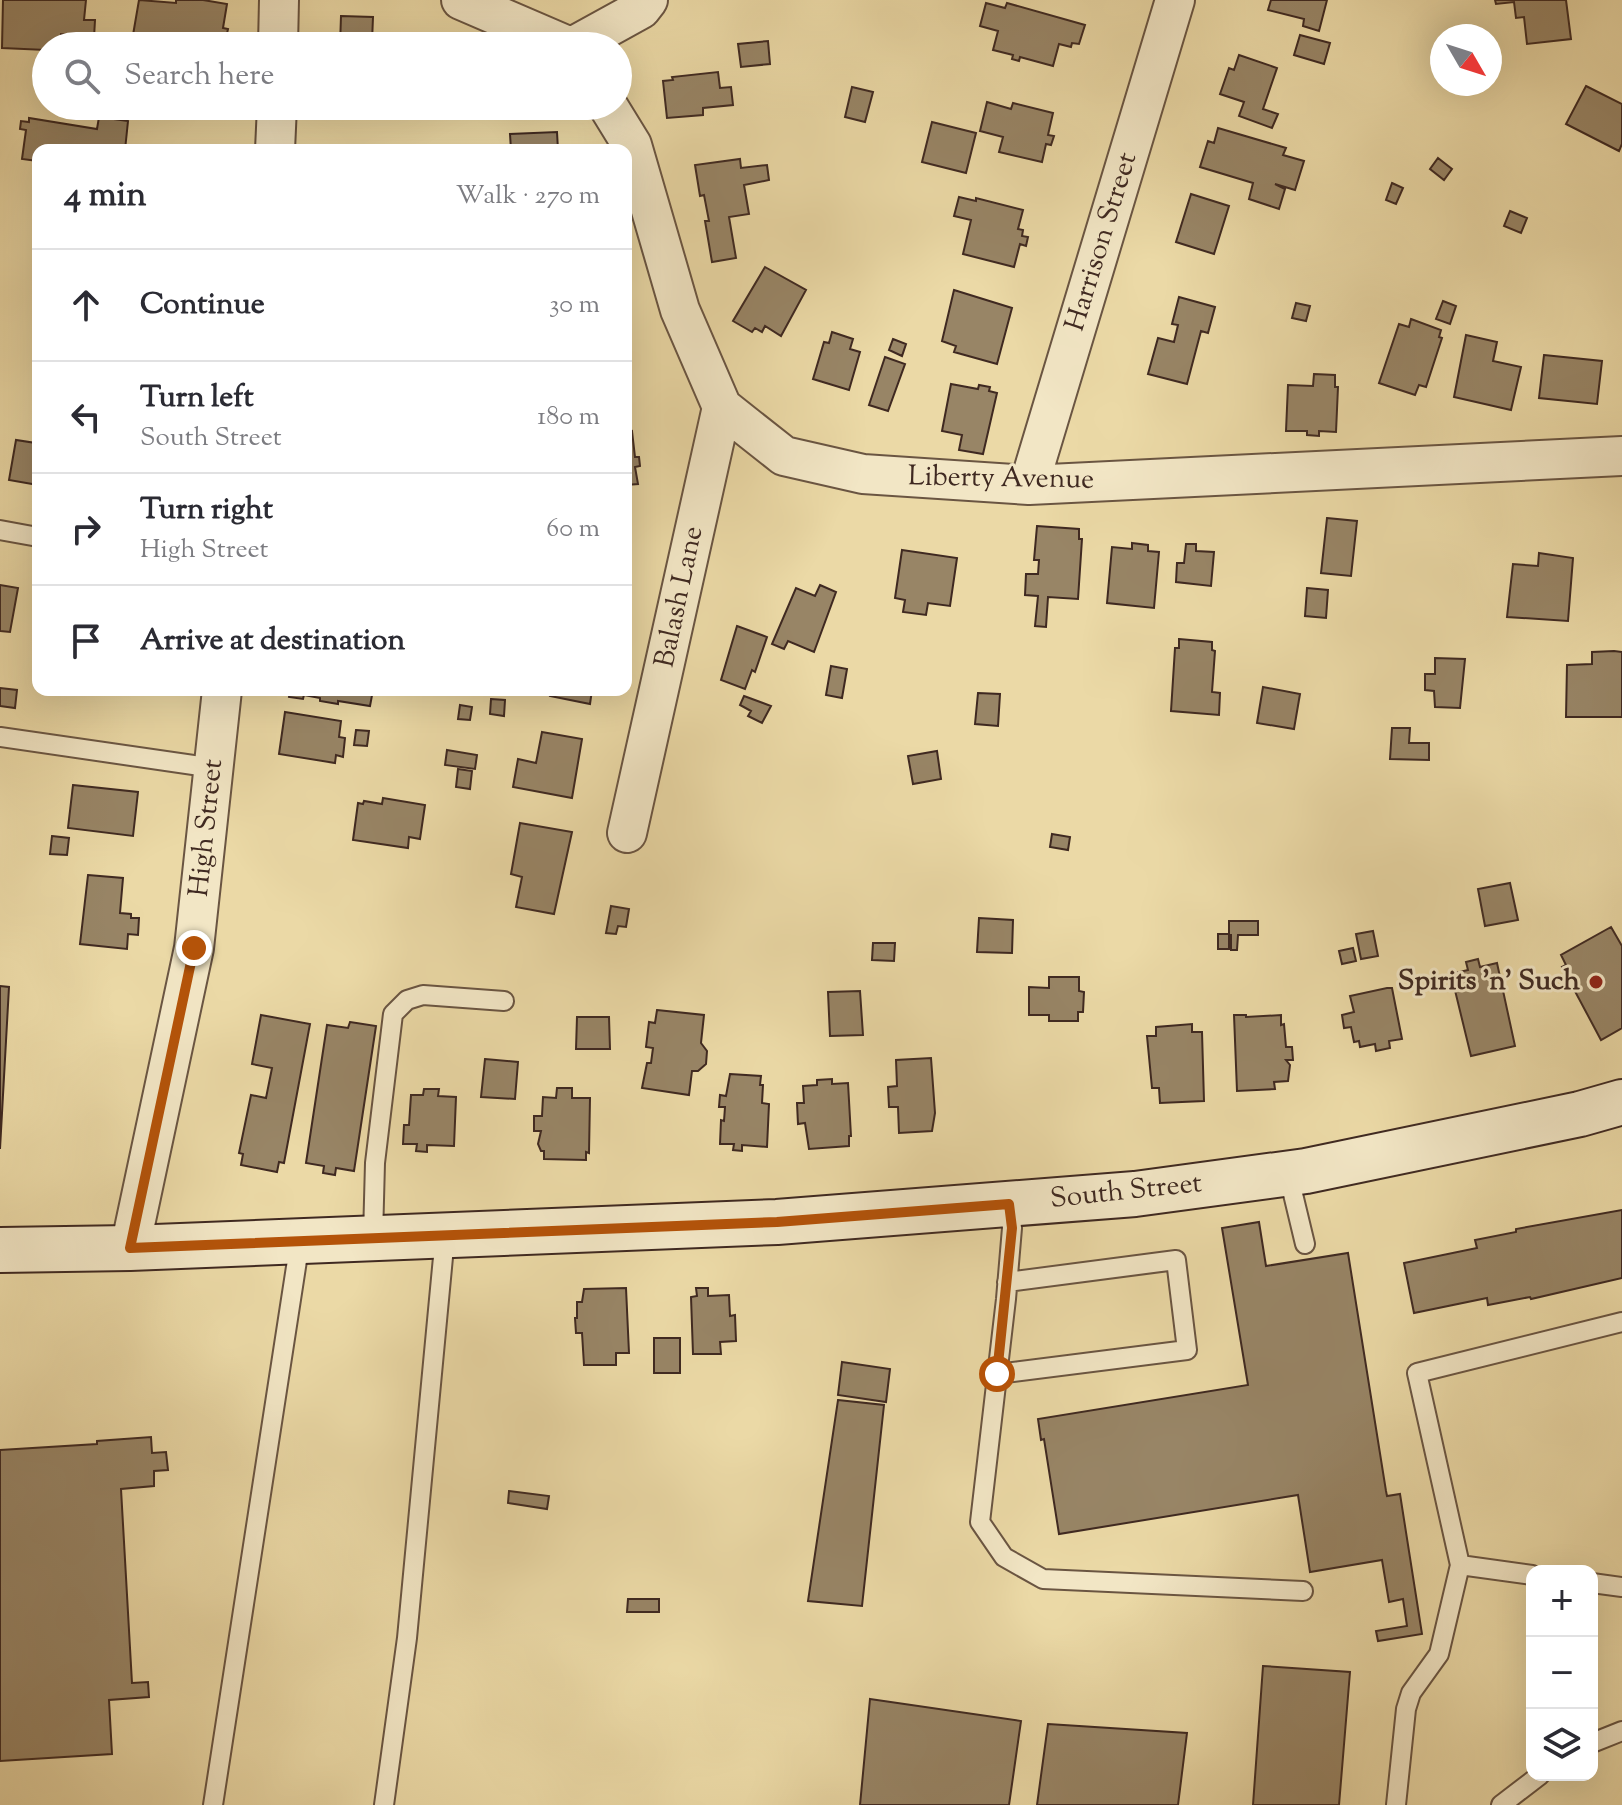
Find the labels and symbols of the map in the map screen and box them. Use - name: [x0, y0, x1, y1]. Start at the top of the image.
- north arrow: [1430, 24, 1502, 96]
- street label: Harrison Street: [1056, 147, 1148, 336]
- street label: Liberty Avenue: [907, 457, 1095, 501]
- street label: Balash Lane: [645, 523, 715, 671]
- street label: High Street: [180, 757, 234, 899]
- route end: [176, 930, 212, 966]
- place label: Spirits 'n' Such: [1398, 962, 1581, 1002]
- marker: Spirits 'n' Such: [1587, 973, 1605, 991]
- street label: South Street: [1048, 1164, 1204, 1220]
- route start: [979, 1356, 1015, 1392]

